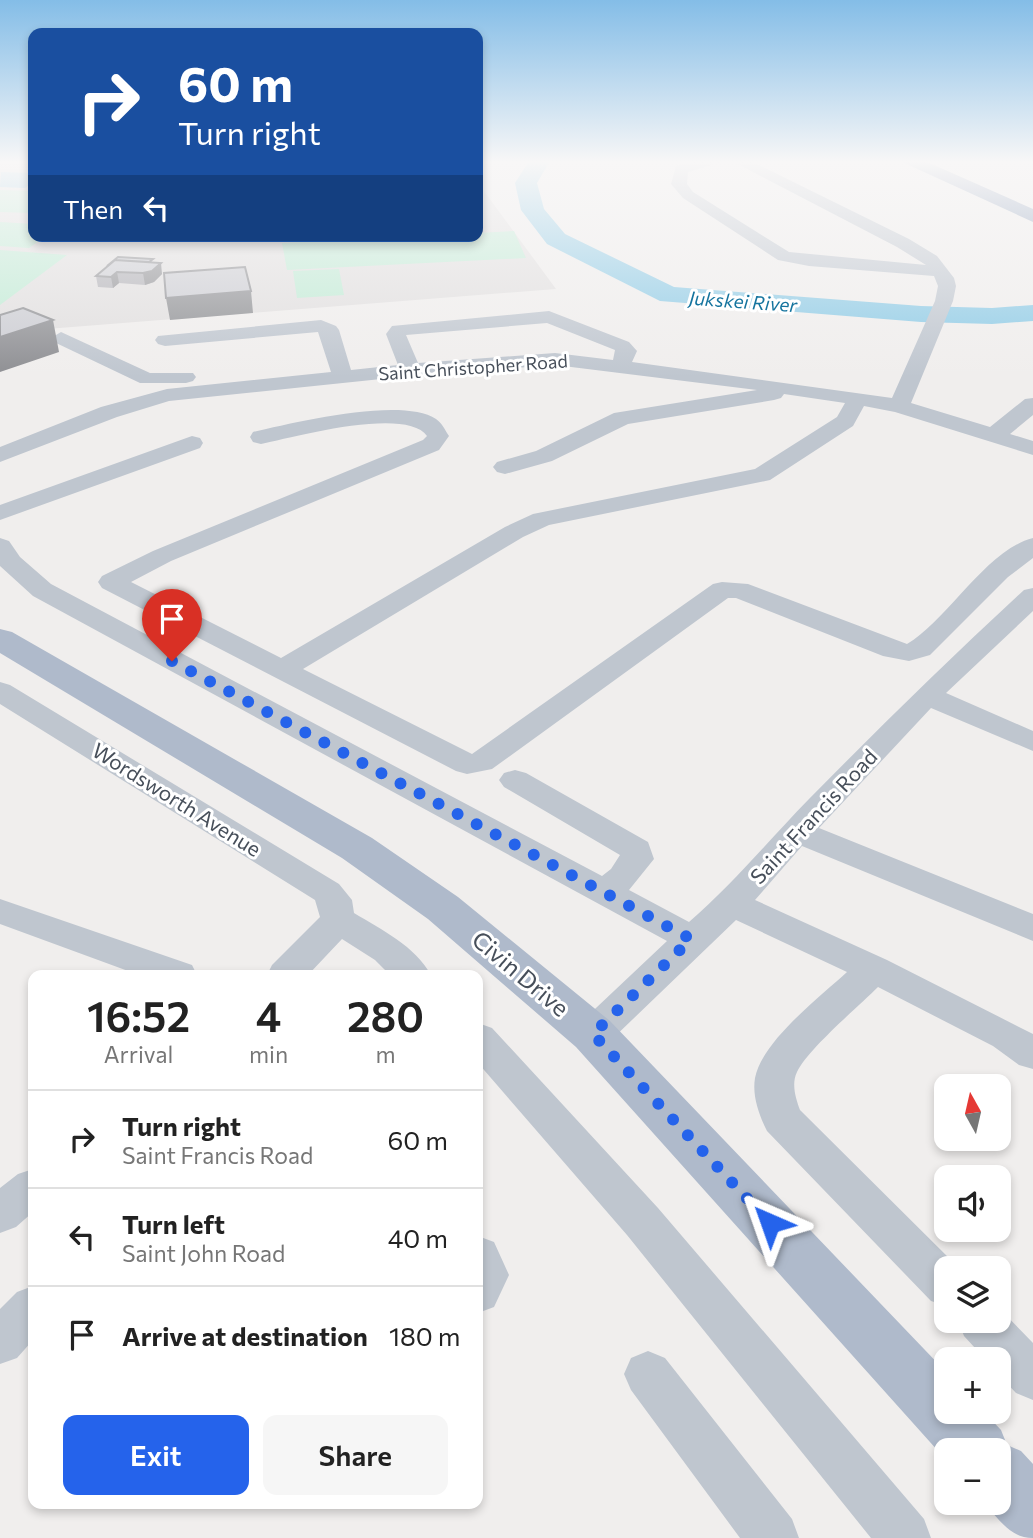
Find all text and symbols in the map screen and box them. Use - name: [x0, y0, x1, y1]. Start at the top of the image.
- text: 60 m: [178, 52, 293, 112]
- icon: right: [63, 56, 154, 147]
- text: Turn right: [178, 112, 321, 152]
- icon: left: [137, 189, 175, 227]
- text: Then: [63, 193, 123, 224]
- water label: Jukskei River: [686, 286, 799, 316]
- street label: Saint Christopher Road: [378, 349, 568, 385]
- pin: [142, 589, 202, 661]
- icon: arrive: [153, 600, 191, 638]
- street label: Wordsworth Avenue: [88, 737, 266, 861]
- street label: Saint Francis Road: [744, 744, 882, 888]
- street label: Civin Drive: [467, 924, 575, 1022]
- text: 16:52: [87, 989, 190, 1041]
- text: 4: [256, 989, 281, 1041]
- text: 280: [347, 989, 424, 1041]
- text: Arrival: [104, 1040, 173, 1068]
- text: min: [249, 1040, 288, 1068]
- text: m: [376, 1040, 396, 1068]
- north arrow: [934, 1074, 1012, 1152]
- map controls: [934, 1074, 1011, 1515]
- text: Turn right: [122, 1110, 241, 1141]
- icon: right: [63, 1120, 101, 1158]
- text: 60 m: [388, 1124, 448, 1155]
- text: Saint Francis Road: [122, 1141, 313, 1169]
- button: sound: [934, 1165, 1011, 1242]
- position arrow: [733, 1186, 807, 1260]
- text: Turn left: [122, 1208, 225, 1239]
- icon: left: [63, 1218, 101, 1256]
- text: 40 m: [388, 1222, 448, 1253]
- text: Saint John Road: [122, 1239, 285, 1267]
- button: layers: [934, 1256, 1011, 1333]
- icon: arrive: [63, 1316, 101, 1354]
- text: Arrive at destination: [122, 1320, 368, 1351]
- text: 180 m: [389, 1320, 460, 1351]
- button: +: [934, 1347, 1011, 1424]
- button: Exit: [63, 1415, 249, 1495]
- button: Share: [263, 1415, 448, 1495]
- button: −: [934, 1438, 1011, 1515]

